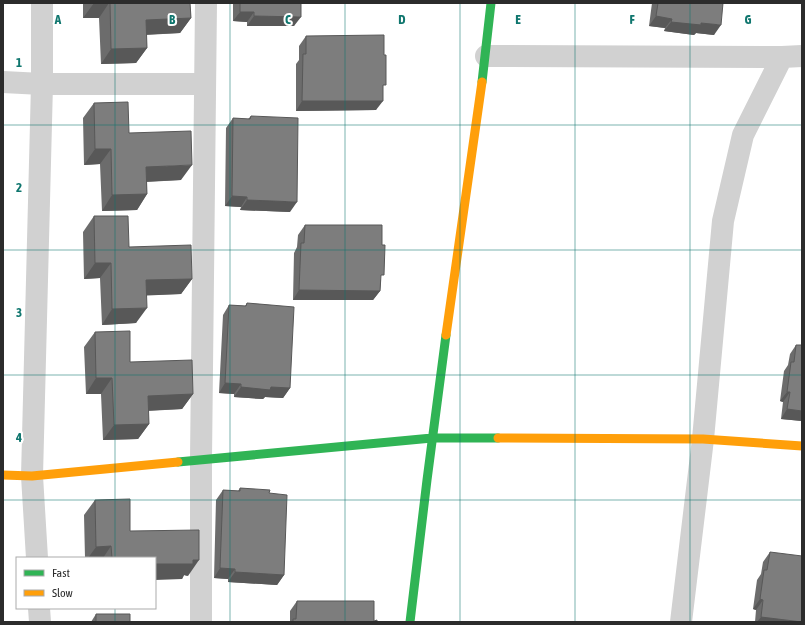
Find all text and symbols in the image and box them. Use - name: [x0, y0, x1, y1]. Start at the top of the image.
- text: A: [54, 12, 62, 27]
- text: B: [169, 12, 176, 27]
- text: C: [285, 12, 291, 27]
- text: D: [398, 12, 406, 27]
- text: E: [515, 12, 521, 27]
- text: F: [629, 12, 635, 27]
- text: G: [745, 12, 752, 27]
- text: 1: [16, 55, 22, 70]
- text: 2: [16, 180, 22, 195]
- text: 3: [16, 305, 22, 320]
- text: 4: [15, 430, 22, 445]
- legend: [16, 557, 156, 609]
- text: Fast: [52, 566, 70, 580]
- text: Slow: [52, 586, 73, 600]

